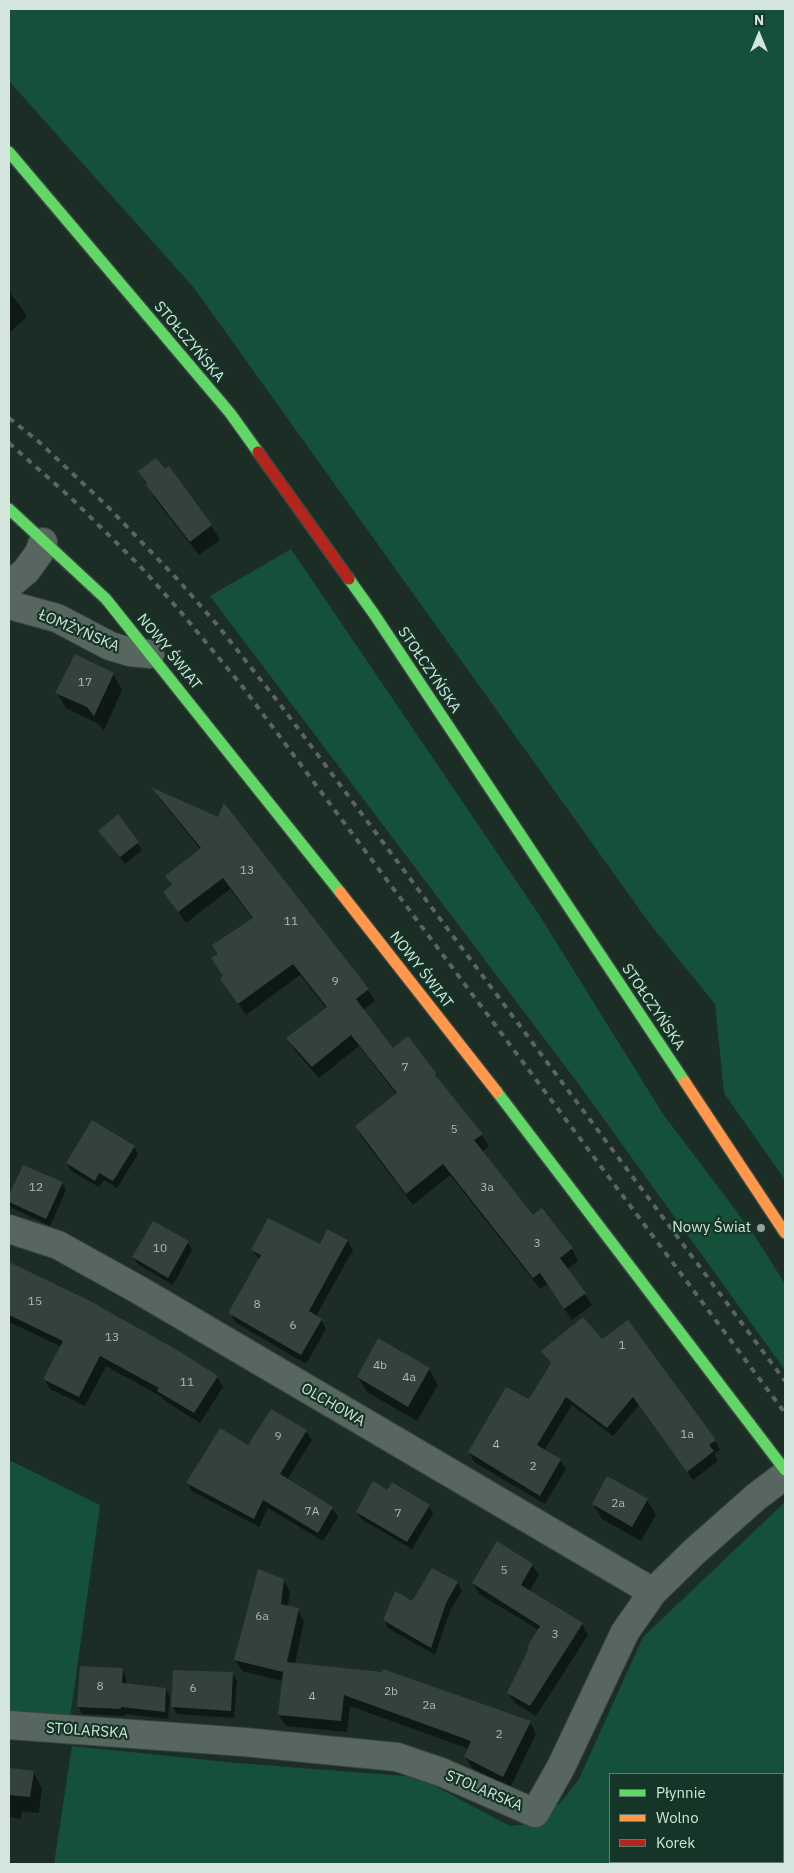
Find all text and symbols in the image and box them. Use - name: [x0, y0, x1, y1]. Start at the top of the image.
- north arrow: [734, 10, 784, 60]
- text: N: [754, 11, 764, 29]
- street label: STOŁCZYŃSKA: [150, 298, 228, 386]
- street label: ŁOMŻYŃSKA: [36, 606, 122, 656]
- street label: NOWY ŚWIAT: [133, 610, 205, 694]
- street label: STOŁCZYŃSKA: [394, 624, 464, 716]
- house number: 17: [78, 676, 92, 690]
- house number: 13: [240, 864, 254, 878]
- house number: 11: [284, 915, 298, 929]
- street label: NOWY ŚWIAT: [385, 928, 457, 1012]
- street label: STOŁCZYŃSKA: [618, 961, 688, 1053]
- house number: 9: [331, 975, 339, 989]
- house number: 7: [401, 1061, 409, 1075]
- house number: 5: [450, 1123, 458, 1137]
- house number: 12: [29, 1181, 43, 1195]
- house number: 3a: [480, 1181, 494, 1195]
- place label: Nowy Świat: [672, 1219, 751, 1237]
- marker: Nowy Świat: [755, 1222, 767, 1234]
- house number: 3: [533, 1237, 541, 1251]
- house number: 10: [153, 1242, 167, 1256]
- house number: 15: [28, 1295, 42, 1309]
- house number: 8: [253, 1298, 261, 1312]
- house number: 6: [289, 1319, 297, 1333]
- house number: 13: [105, 1331, 119, 1345]
- house number: 1: [618, 1339, 626, 1353]
- house number: 4b: [373, 1359, 387, 1373]
- house number: 4a: [402, 1371, 416, 1385]
- house number: 11: [180, 1376, 194, 1390]
- street label: OLCHOWA: [298, 1379, 368, 1431]
- house number: 1a: [680, 1428, 694, 1442]
- house number: 9: [274, 1430, 282, 1444]
- house number: 4: [492, 1438, 500, 1452]
- house number: 2: [529, 1460, 537, 1474]
- house number: 2a: [611, 1497, 625, 1511]
- house number: 7A: [305, 1505, 319, 1519]
- house number: 7: [394, 1507, 402, 1521]
- house number: 5: [500, 1564, 508, 1578]
- house number: 6a: [255, 1610, 269, 1624]
- house number: 3: [551, 1628, 559, 1642]
- house number: 8: [96, 1680, 104, 1694]
- house number: 6: [189, 1682, 197, 1696]
- house number: 2b: [384, 1685, 398, 1699]
- house number: 4: [308, 1690, 316, 1704]
- house number: 2a: [422, 1699, 436, 1713]
- street label: STOLARSKA: [45, 1719, 129, 1743]
- house number: 2: [495, 1728, 503, 1742]
- street label: STOLARSKA: [443, 1767, 525, 1815]
- legend: [609, 1773, 784, 1863]
- text: Płynnie: [656, 1783, 706, 1802]
- text: Wolno: [656, 1808, 699, 1827]
- text: Korek: [656, 1833, 695, 1852]

